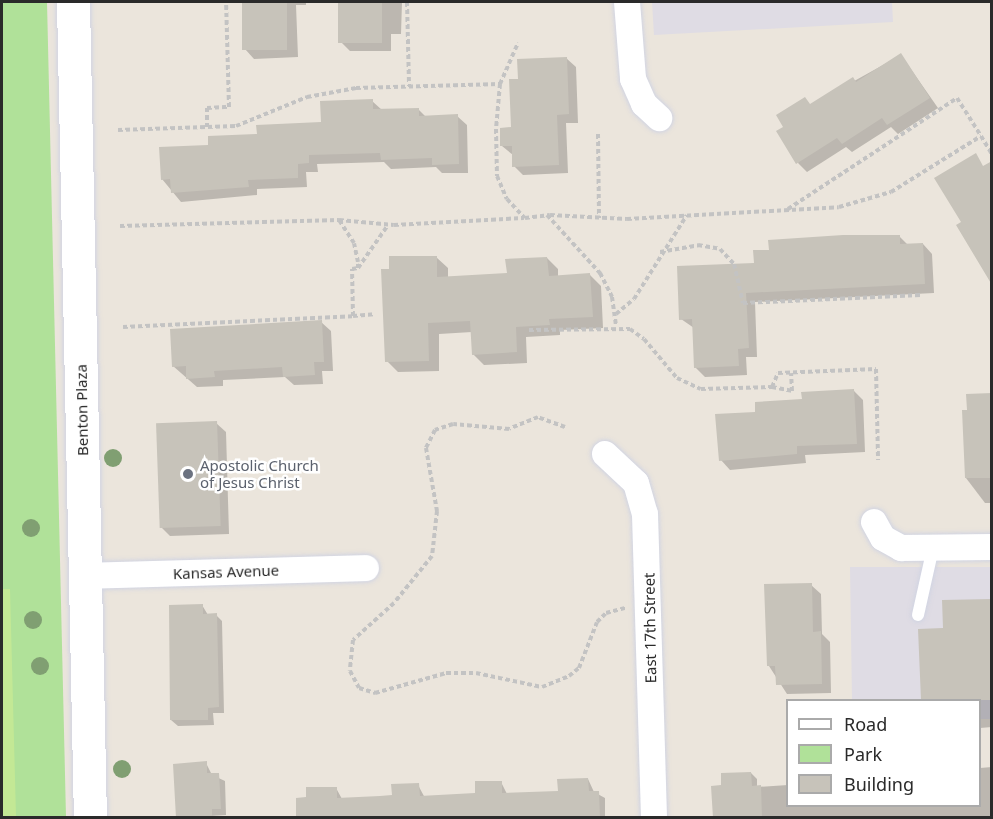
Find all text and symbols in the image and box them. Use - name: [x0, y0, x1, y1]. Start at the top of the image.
- street label: Benton Plaza: [72, 364, 92, 456]
- place label: Apostolic Church of Jesus Christ: [200, 456, 319, 491]
- marker: Apostolic Church of Jesus Christ: [181, 467, 195, 481]
- street label: Kansas Avenue: [173, 561, 279, 583]
- street label: East 17th Street: [640, 572, 660, 684]
- legend: [786, 699, 981, 807]
- text: Road: [844, 712, 887, 736]
- text: Park: [844, 742, 882, 766]
- text: Building: [844, 772, 914, 796]

